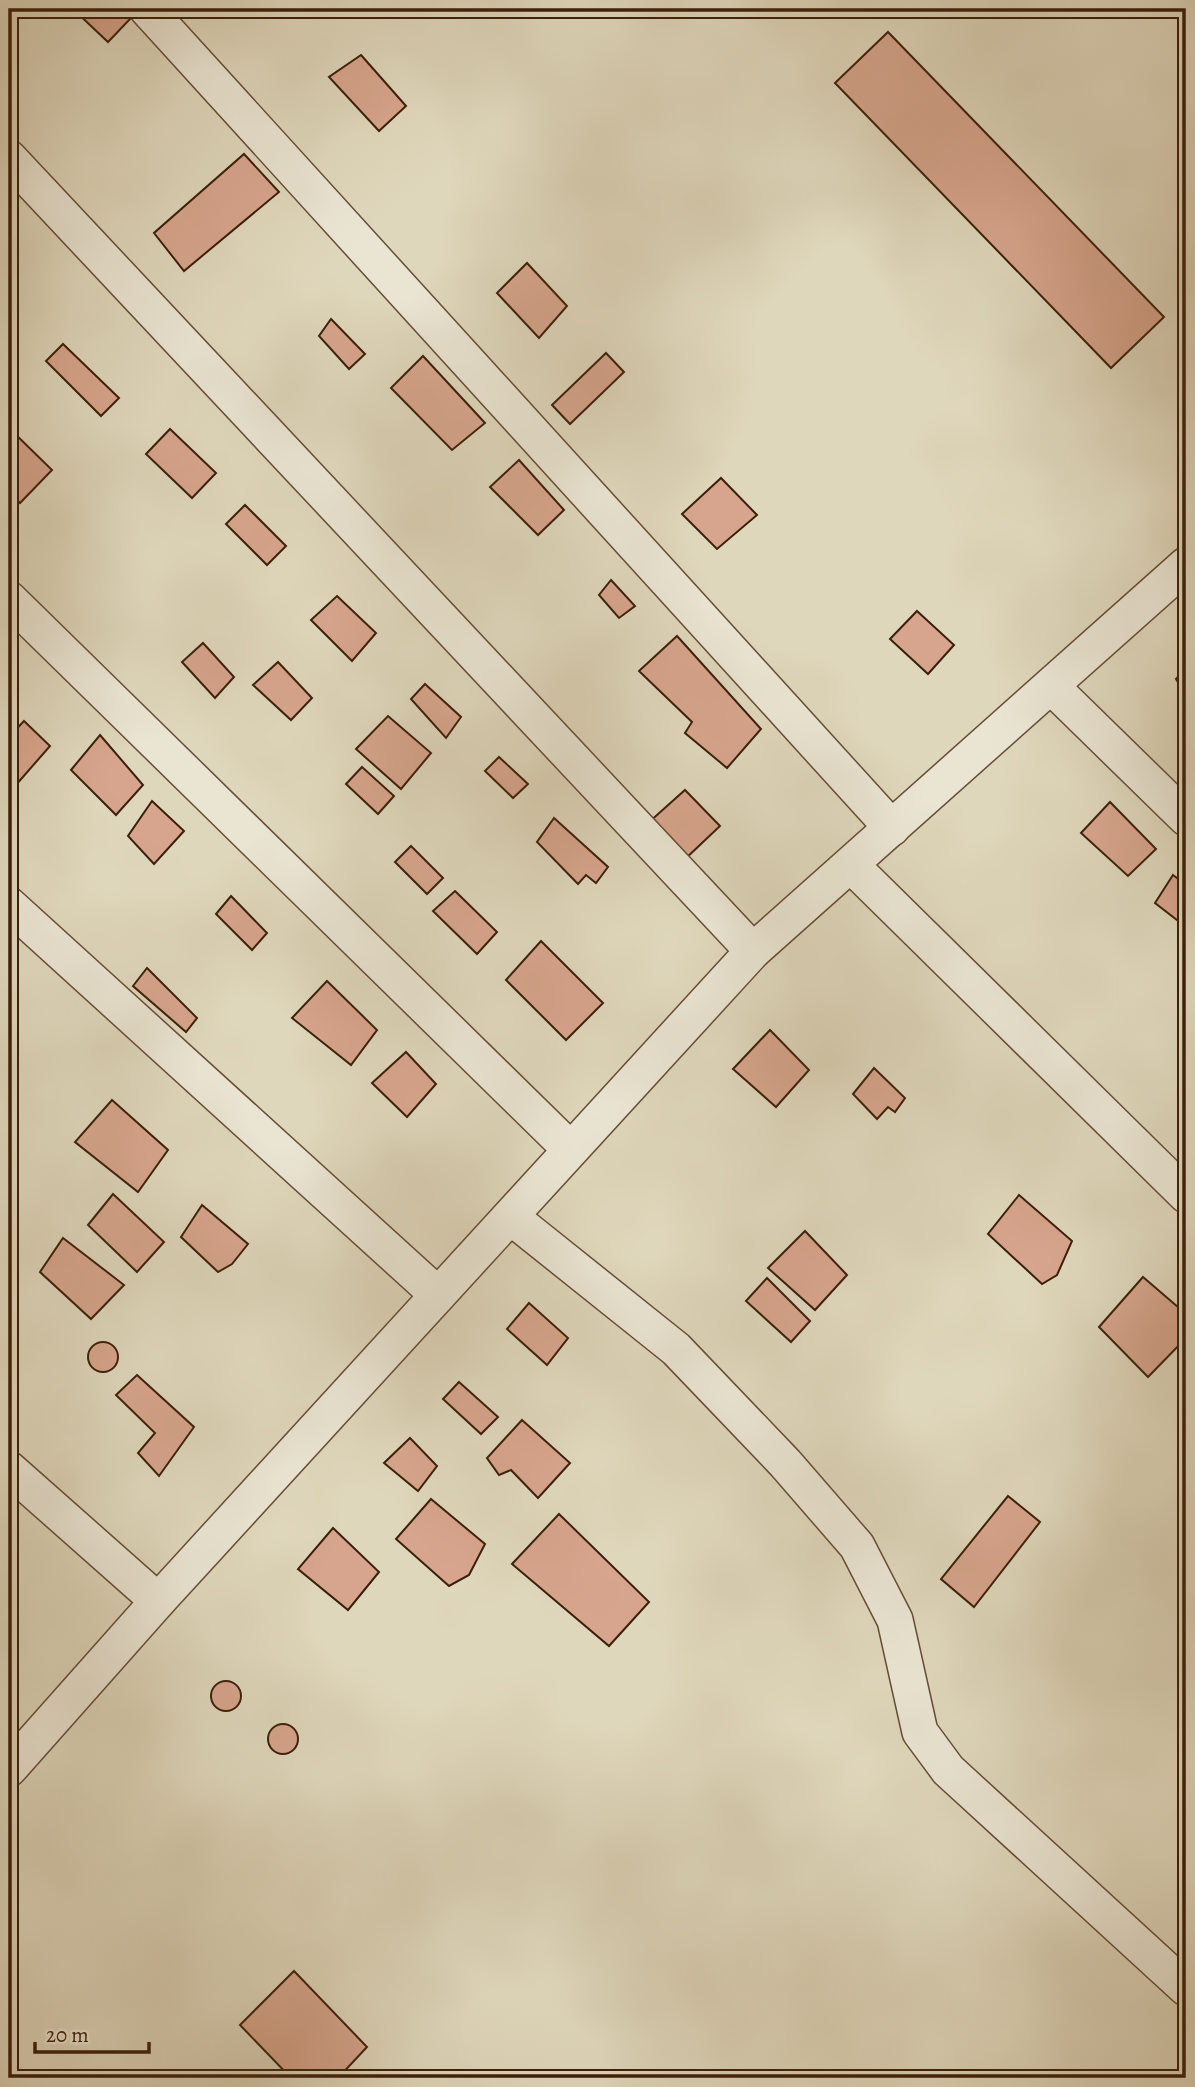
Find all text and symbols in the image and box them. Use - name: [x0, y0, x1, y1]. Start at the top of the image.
- scale bar: [35, 2010, 149, 2054]
- text: 20 m: [46, 2021, 89, 2049]

